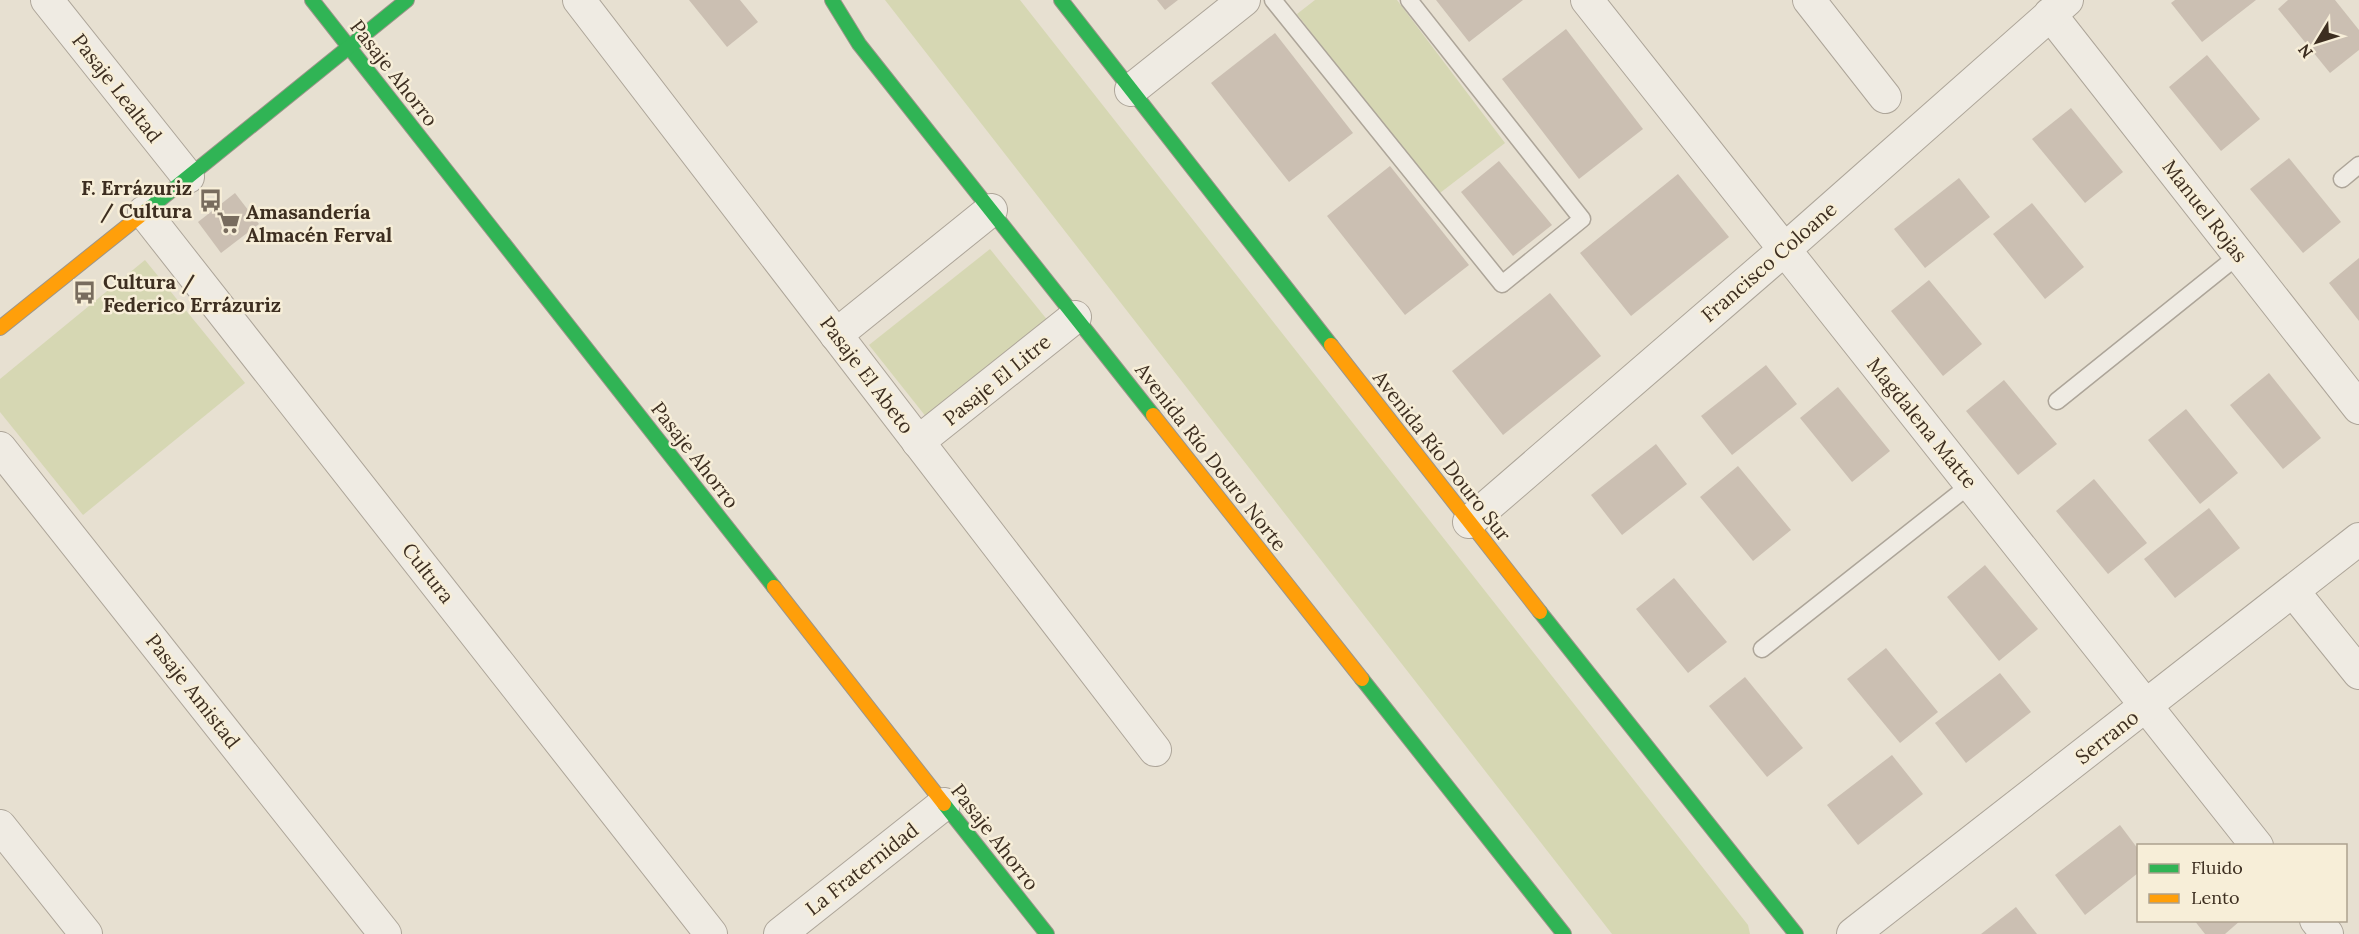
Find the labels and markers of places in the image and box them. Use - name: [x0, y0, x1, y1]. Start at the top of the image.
- place label: F. Errázuriz / Cultura: [81, 175, 193, 224]
- bus stop icon: F. Errázuriz / Cultura: [197, 187, 223, 213]
- place label: Amasandería Almacén Ferval: [246, 199, 392, 247]
- supermarket icon: Amasandería Almacén Ferval: [215, 210, 241, 236]
- place label: Cultura / Federico Errázuriz: [103, 269, 281, 317]
- bus stop icon: Cultura / Federico Errázuriz: [72, 280, 98, 306]

